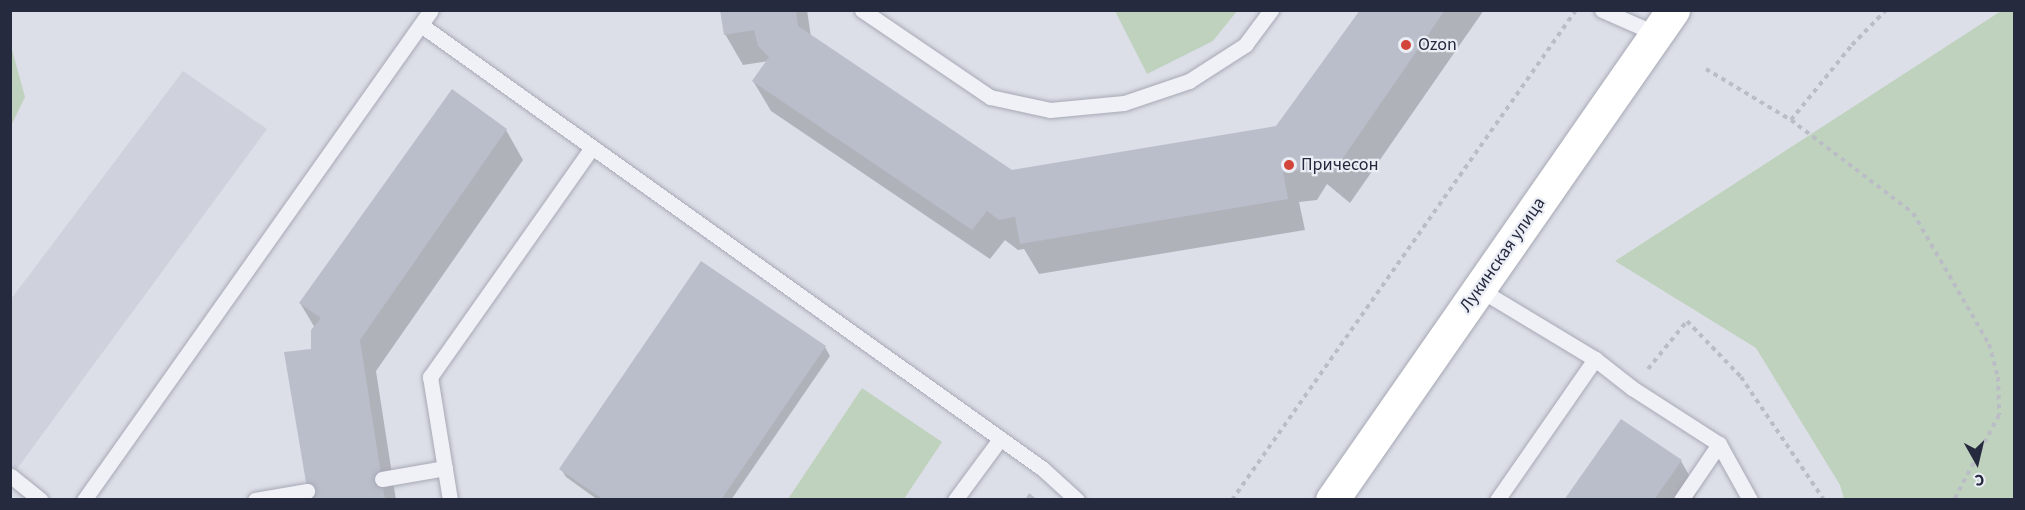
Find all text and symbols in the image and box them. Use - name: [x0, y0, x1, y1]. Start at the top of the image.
- place label: Ozon: [1418, 34, 1457, 56]
- marker: Ozon: [1399, 38, 1413, 52]
- place label: Причесон: [1301, 154, 1379, 176]
- marker: Причесон: [1282, 158, 1296, 172]
- street label: Лукинская улица: [1455, 194, 1551, 316]
- north arrow: [1947, 432, 2007, 492]
- text: С: [1973, 468, 1986, 491]

